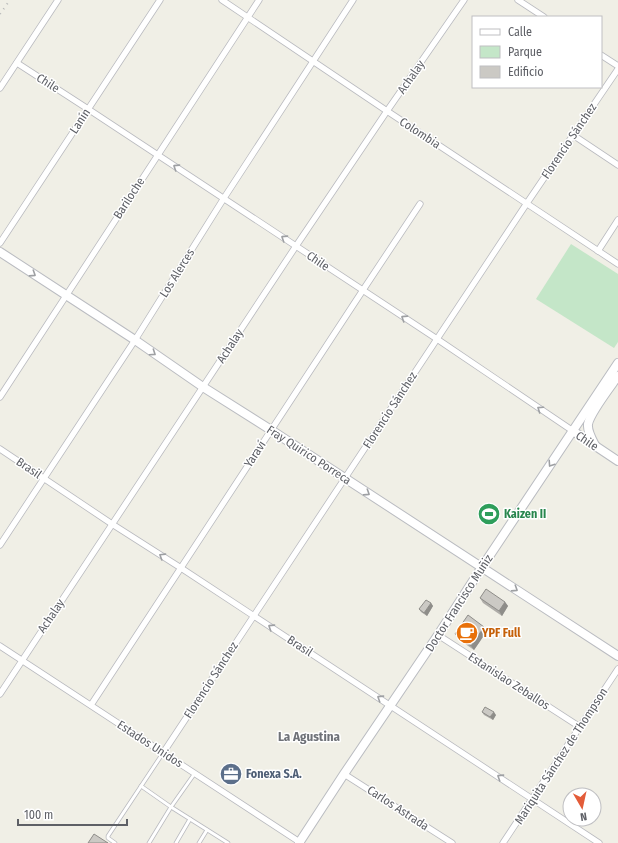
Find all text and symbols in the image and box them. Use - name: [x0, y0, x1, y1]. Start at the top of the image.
- legend: [472, 16, 602, 88]
- text: Calle: [508, 25, 532, 39]
- text: Parque: [508, 45, 542, 59]
- street label: Achalay: [394, 57, 428, 96]
- text: Edificio: [508, 65, 544, 79]
- street label: Chile: [34, 71, 62, 95]
- street label: Florencio Sánchez: [539, 100, 600, 181]
- street label: Lanín: [67, 106, 93, 136]
- street label: Colombia: [397, 115, 443, 151]
- one-way arrow: [173, 164, 180, 171]
- street label: Bariloche: [110, 175, 148, 221]
- one-way arrow: [281, 235, 288, 243]
- street label: Los Alerces: [157, 246, 197, 300]
- street label: Chile: [304, 248, 332, 274]
- one-way arrow: [28, 269, 35, 276]
- one-way arrow: [401, 315, 408, 323]
- street label: Achalay: [214, 326, 246, 366]
- one-way arrow: [149, 348, 156, 356]
- street label: Florencio Sánchez: [360, 369, 420, 451]
- one-way arrow: [538, 407, 545, 414]
- street label: Fray Quirico Porreca: [264, 423, 354, 488]
- street label: Chile: [573, 428, 601, 454]
- street label: Yaraví: [241, 438, 269, 470]
- street label: Brasil: [14, 455, 44, 481]
- one-way arrow: [549, 459, 556, 466]
- one-way arrow: [363, 488, 370, 496]
- sports icon: Kaizen II: [476, 501, 502, 527]
- place label: Kaizen II: [504, 507, 546, 521]
- street label: Doctor Francisco Muñiz: [422, 552, 496, 654]
- one-way arrow: [159, 553, 166, 560]
- one-way arrow: [510, 584, 517, 591]
- street label: Achalay: [35, 596, 68, 636]
- cafe icon: YPF Full: [454, 620, 480, 646]
- one-way arrow: [268, 624, 275, 632]
- place label: YPF Full: [481, 626, 521, 640]
- street label: Brasil: [285, 633, 315, 659]
- street label: Florencio Sánchez: [181, 639, 241, 721]
- street label: Estanislao Zeballos: [466, 650, 552, 712]
- street label: Mariquita Sánchez de Thompson: [512, 685, 610, 827]
- one-way arrow: [377, 696, 384, 703]
- street label: Estados Unidos: [115, 718, 185, 770]
- district label: La Agustina: [278, 729, 341, 744]
- office icon: Fonexa S.A.: [218, 761, 244, 787]
- place label: Fonexa S.A.: [246, 767, 302, 781]
- one-way arrow: [497, 775, 504, 782]
- street label: Carlos Astrada: [365, 783, 432, 833]
- north arrow: [562, 787, 602, 827]
- scale bar: [18, 801, 127, 827]
- text: 100 m: [24, 808, 53, 822]
- text: N: [579, 809, 588, 823]

